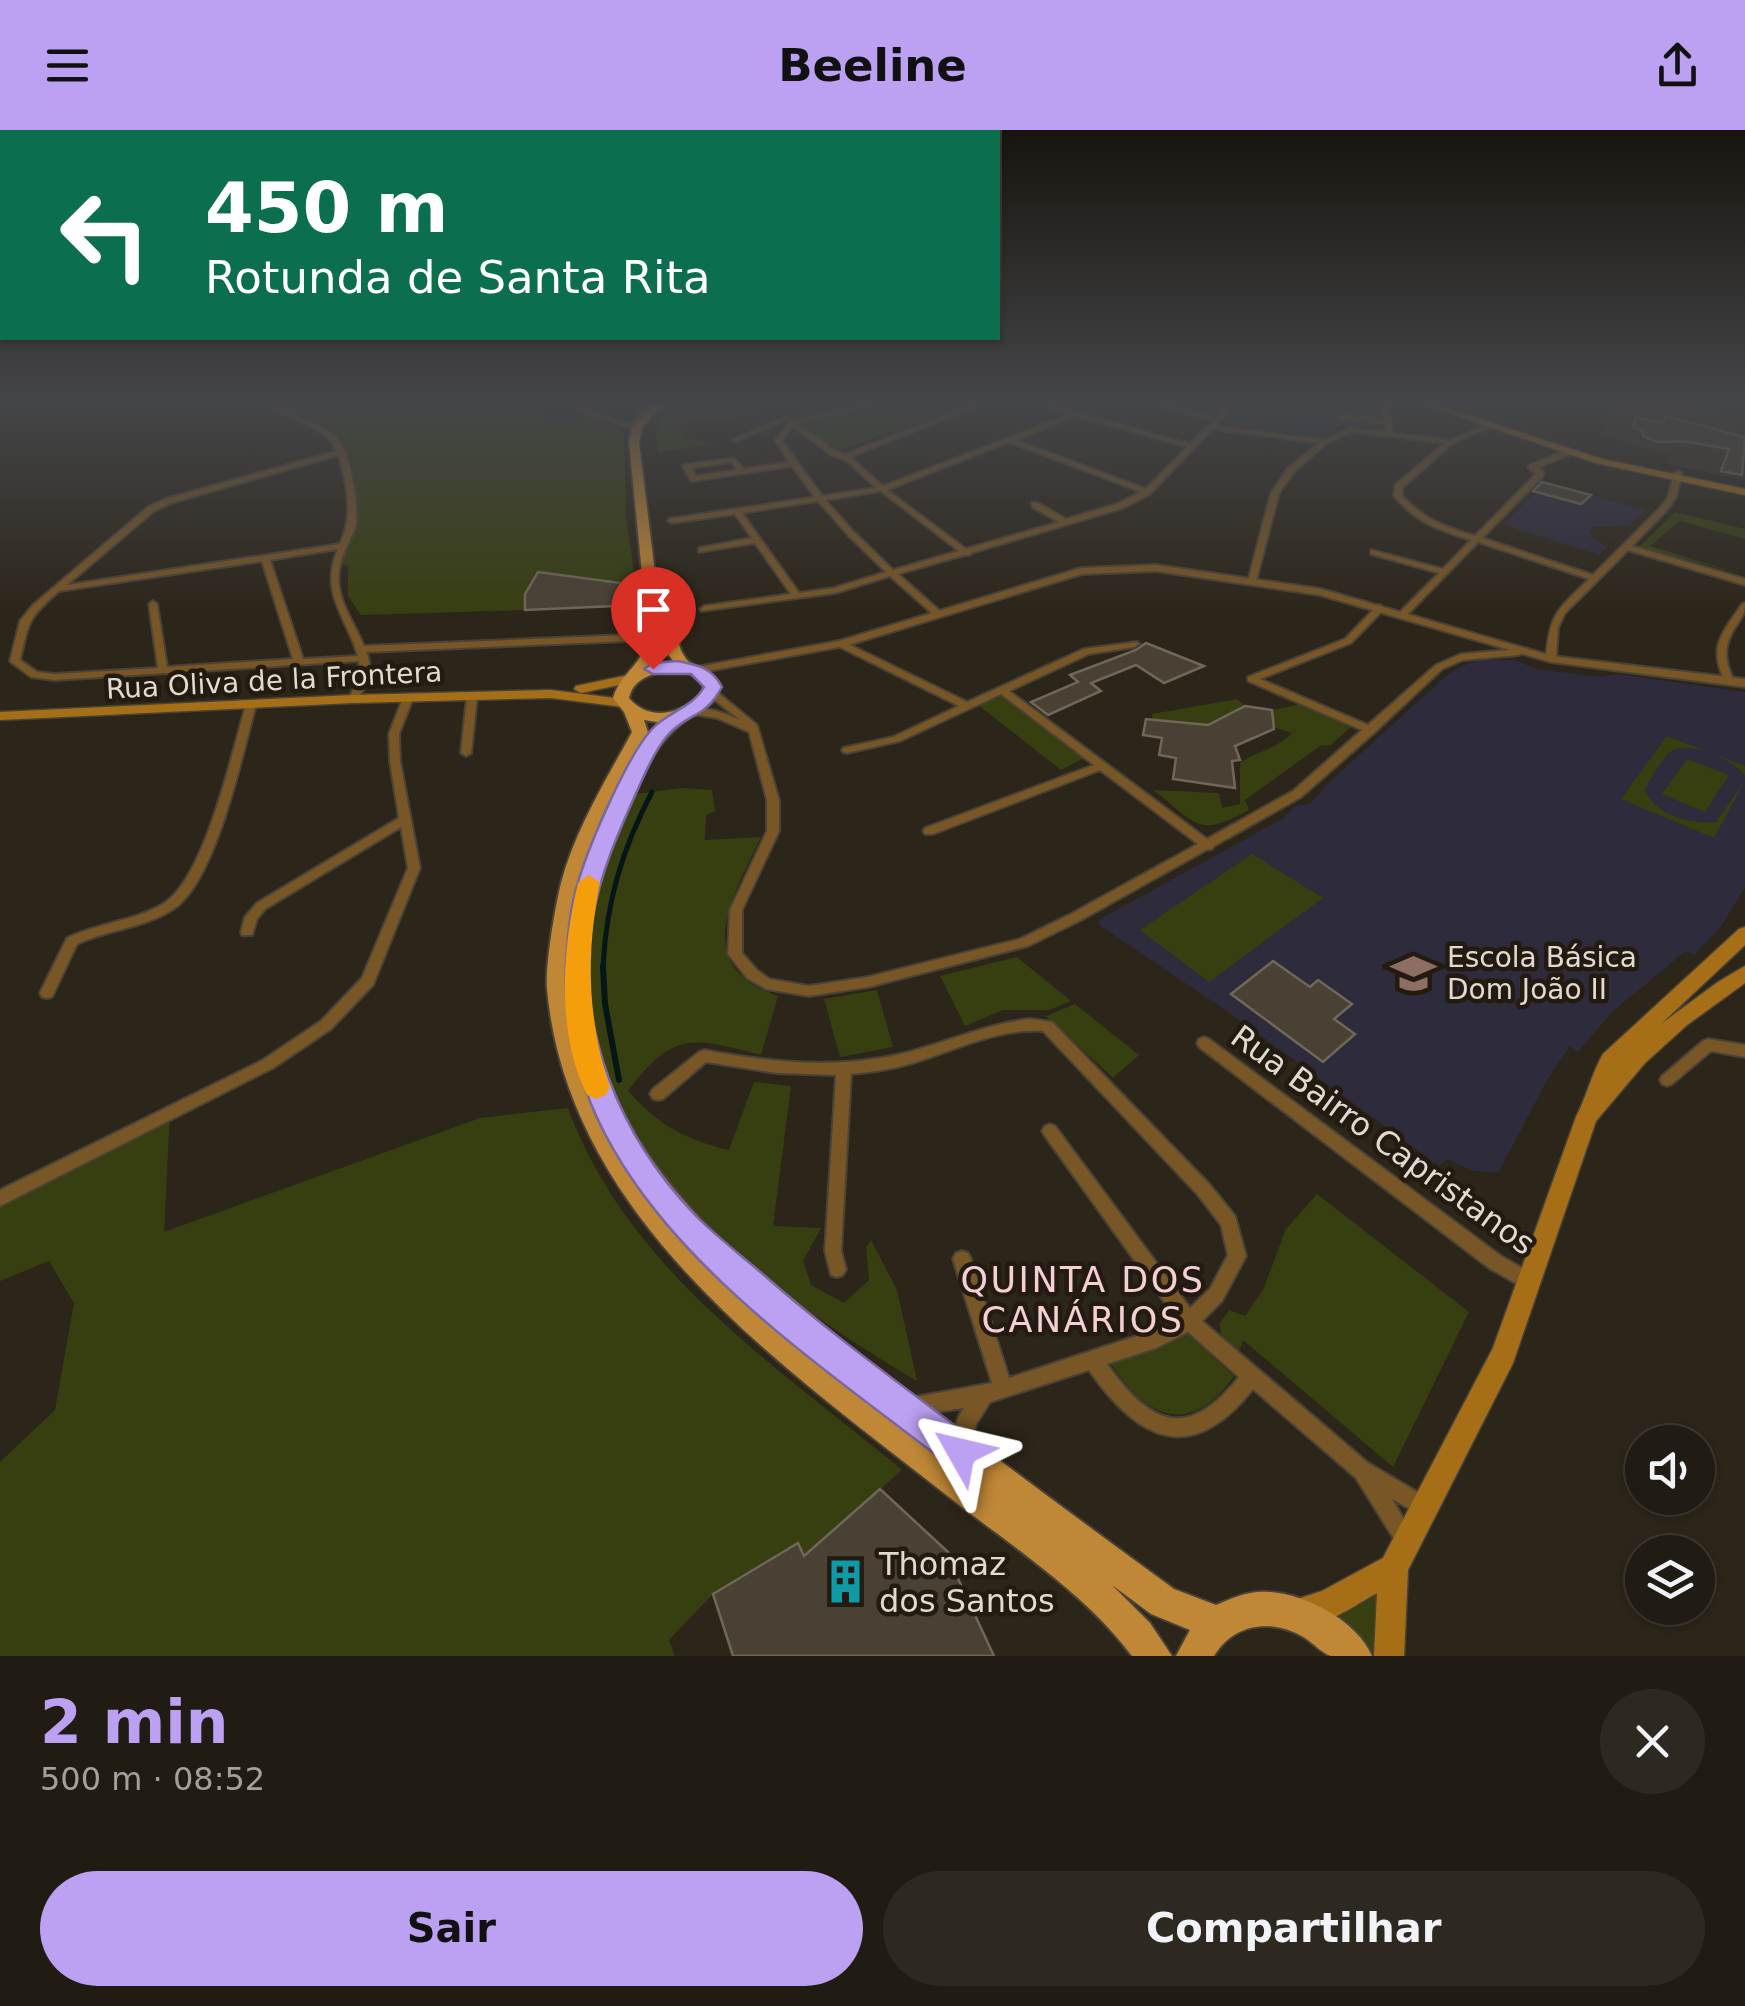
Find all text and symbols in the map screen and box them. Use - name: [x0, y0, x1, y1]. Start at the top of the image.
- icon: menu: [40, 38, 95, 93]
- icon: share: [1650, 38, 1705, 93]
- text: Beeline: [778, 39, 967, 92]
- text: 450 m: [205, 167, 448, 249]
- icon: left: [40, 170, 170, 300]
- text: Rotunda de Santa Rita: [205, 251, 711, 304]
- pin: [611, 567, 696, 670]
- icon: arrive: [626, 582, 681, 637]
- street label: Rua Oliva de la Frontera: [105, 655, 443, 706]
- place label: Escola Básica Dom João II: [1447, 941, 1637, 1006]
- school or university icon: Escola Básica Dom João II: [1390, 949, 1438, 997]
- street label: Rua Bairro Capristanos: [1224, 1017, 1542, 1263]
- district label: QUINTA DOS CANÁRIOS: [960, 1260, 1206, 1340]
- position arrow: [909, 1400, 1013, 1504]
- map controls: [1625, 1425, 1715, 1625]
- button: sound: [1625, 1425, 1715, 1515]
- button: layers: [1625, 1535, 1715, 1625]
- place label: Thomaz dos Santos: [878, 1545, 1055, 1620]
- building icon: Thomaz dos Santos: [822, 1558, 870, 1606]
- text: 2 min: [40, 1687, 228, 1757]
- button: close: [1600, 1689, 1705, 1794]
- text: 500 m · 08:52: [40, 1760, 265, 1798]
- button: Sair: [40, 1871, 863, 1986]
- button: Compartilhar: [883, 1871, 1705, 1986]

